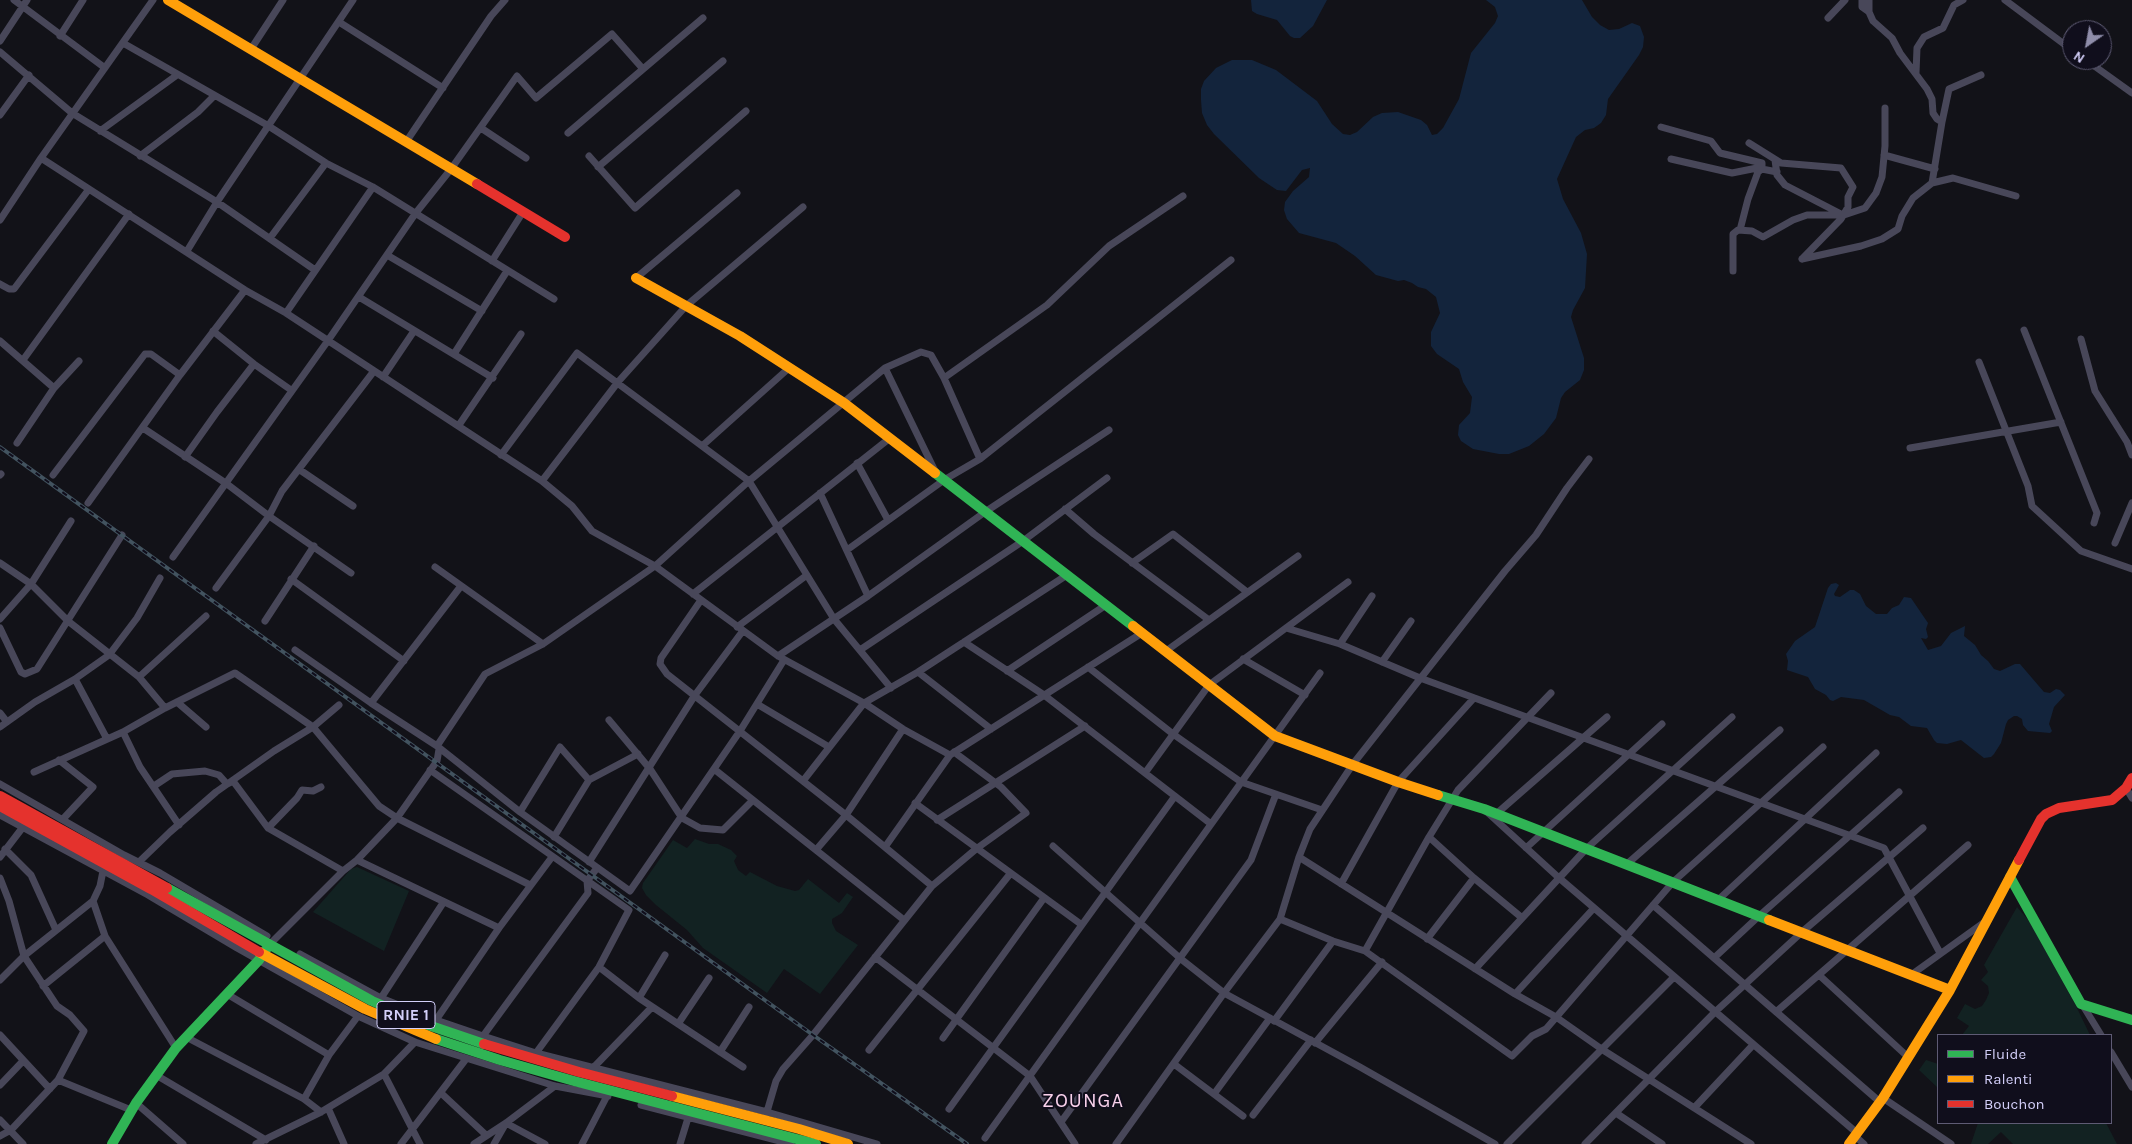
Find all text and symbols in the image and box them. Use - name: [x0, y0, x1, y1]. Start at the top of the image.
- north arrow: [2062, 20, 2112, 70]
- text: N: [2070, 47, 2088, 67]
- road number: RNIE 1: [377, 1002, 435, 1028]
- legend: [1937, 1034, 2112, 1124]
- text: Fluide: [1984, 1045, 2026, 1063]
- text: Ralenti: [1984, 1070, 2033, 1088]
- district label: ZOUNGA: [1041, 1089, 1125, 1113]
- text: Bouchon: [1984, 1095, 2045, 1113]

